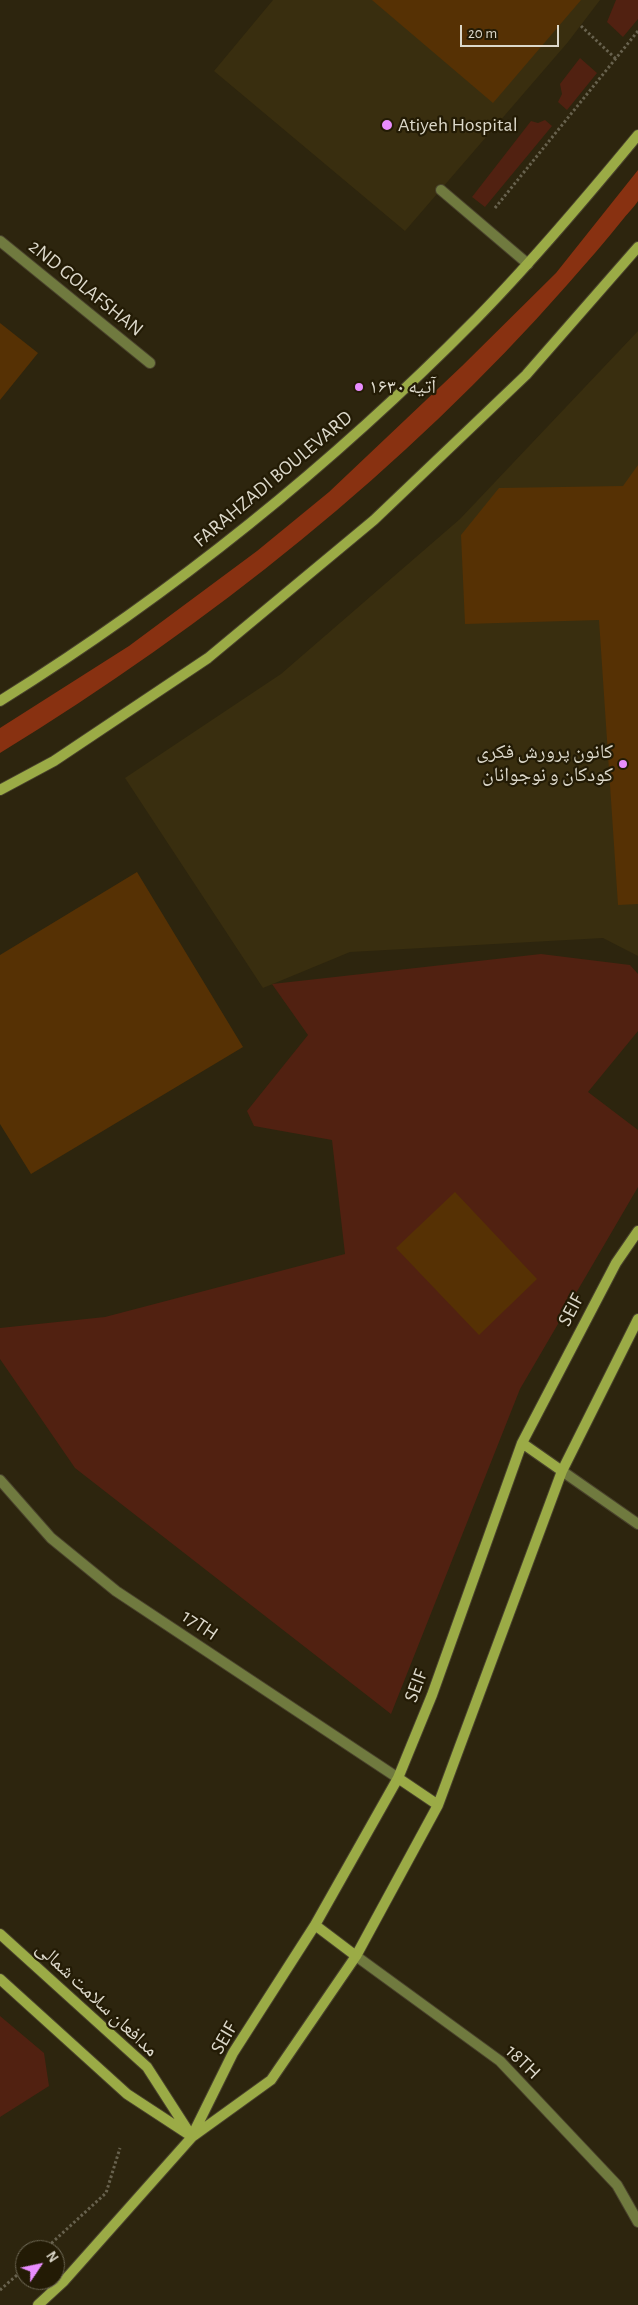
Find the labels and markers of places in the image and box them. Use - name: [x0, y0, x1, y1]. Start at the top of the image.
- place label: Atiyeh Hospital: [398, 113, 518, 137]
- marker: Atiyeh Hospital: [380, 118, 394, 132]
- place label: آتیه ۱۶۳۰: [369, 375, 436, 399]
- marker: آتیه ۱۶۳۰: [353, 381, 365, 393]
- place label: کانون پرورش فکری کودکان و نوجوانان: [476, 740, 613, 787]
- marker: کانون پرورش فکری کودکان و نوجوانان: [617, 758, 629, 770]

